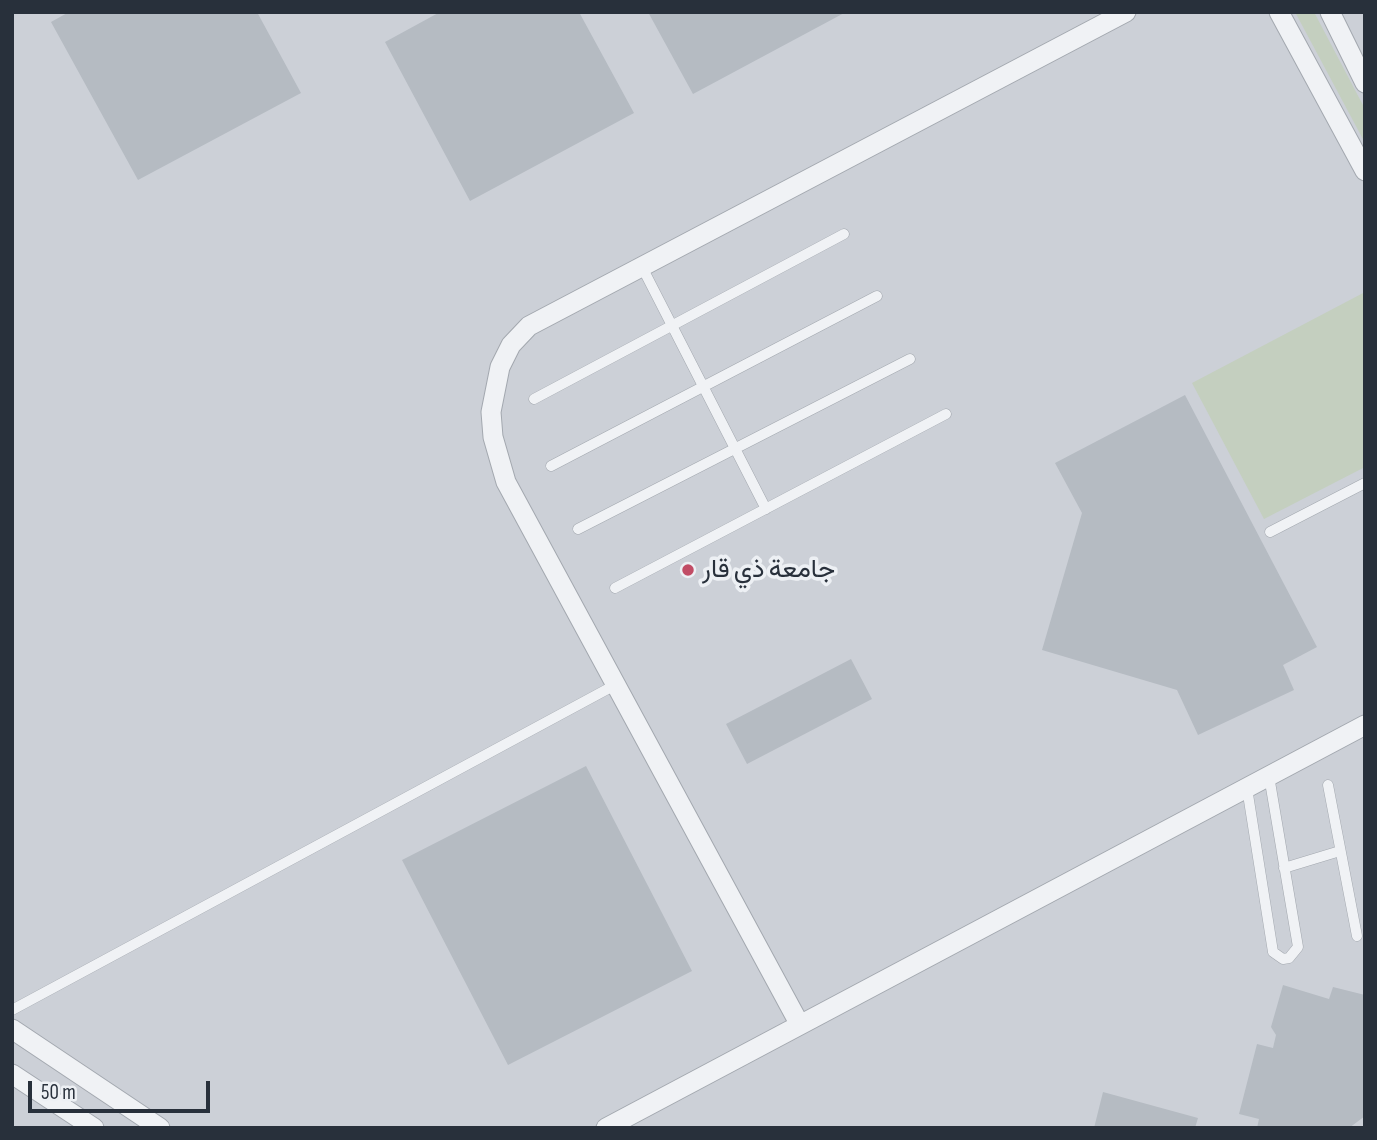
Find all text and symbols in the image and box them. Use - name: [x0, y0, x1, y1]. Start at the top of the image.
- place label: جامعة ذي قار: [702, 554, 835, 586]
- marker: جامعة ذي قار: [680, 562, 696, 578]
- scale bar: [32, 1066, 214, 1110]
- text: 50 m: [41, 1080, 76, 1105]

